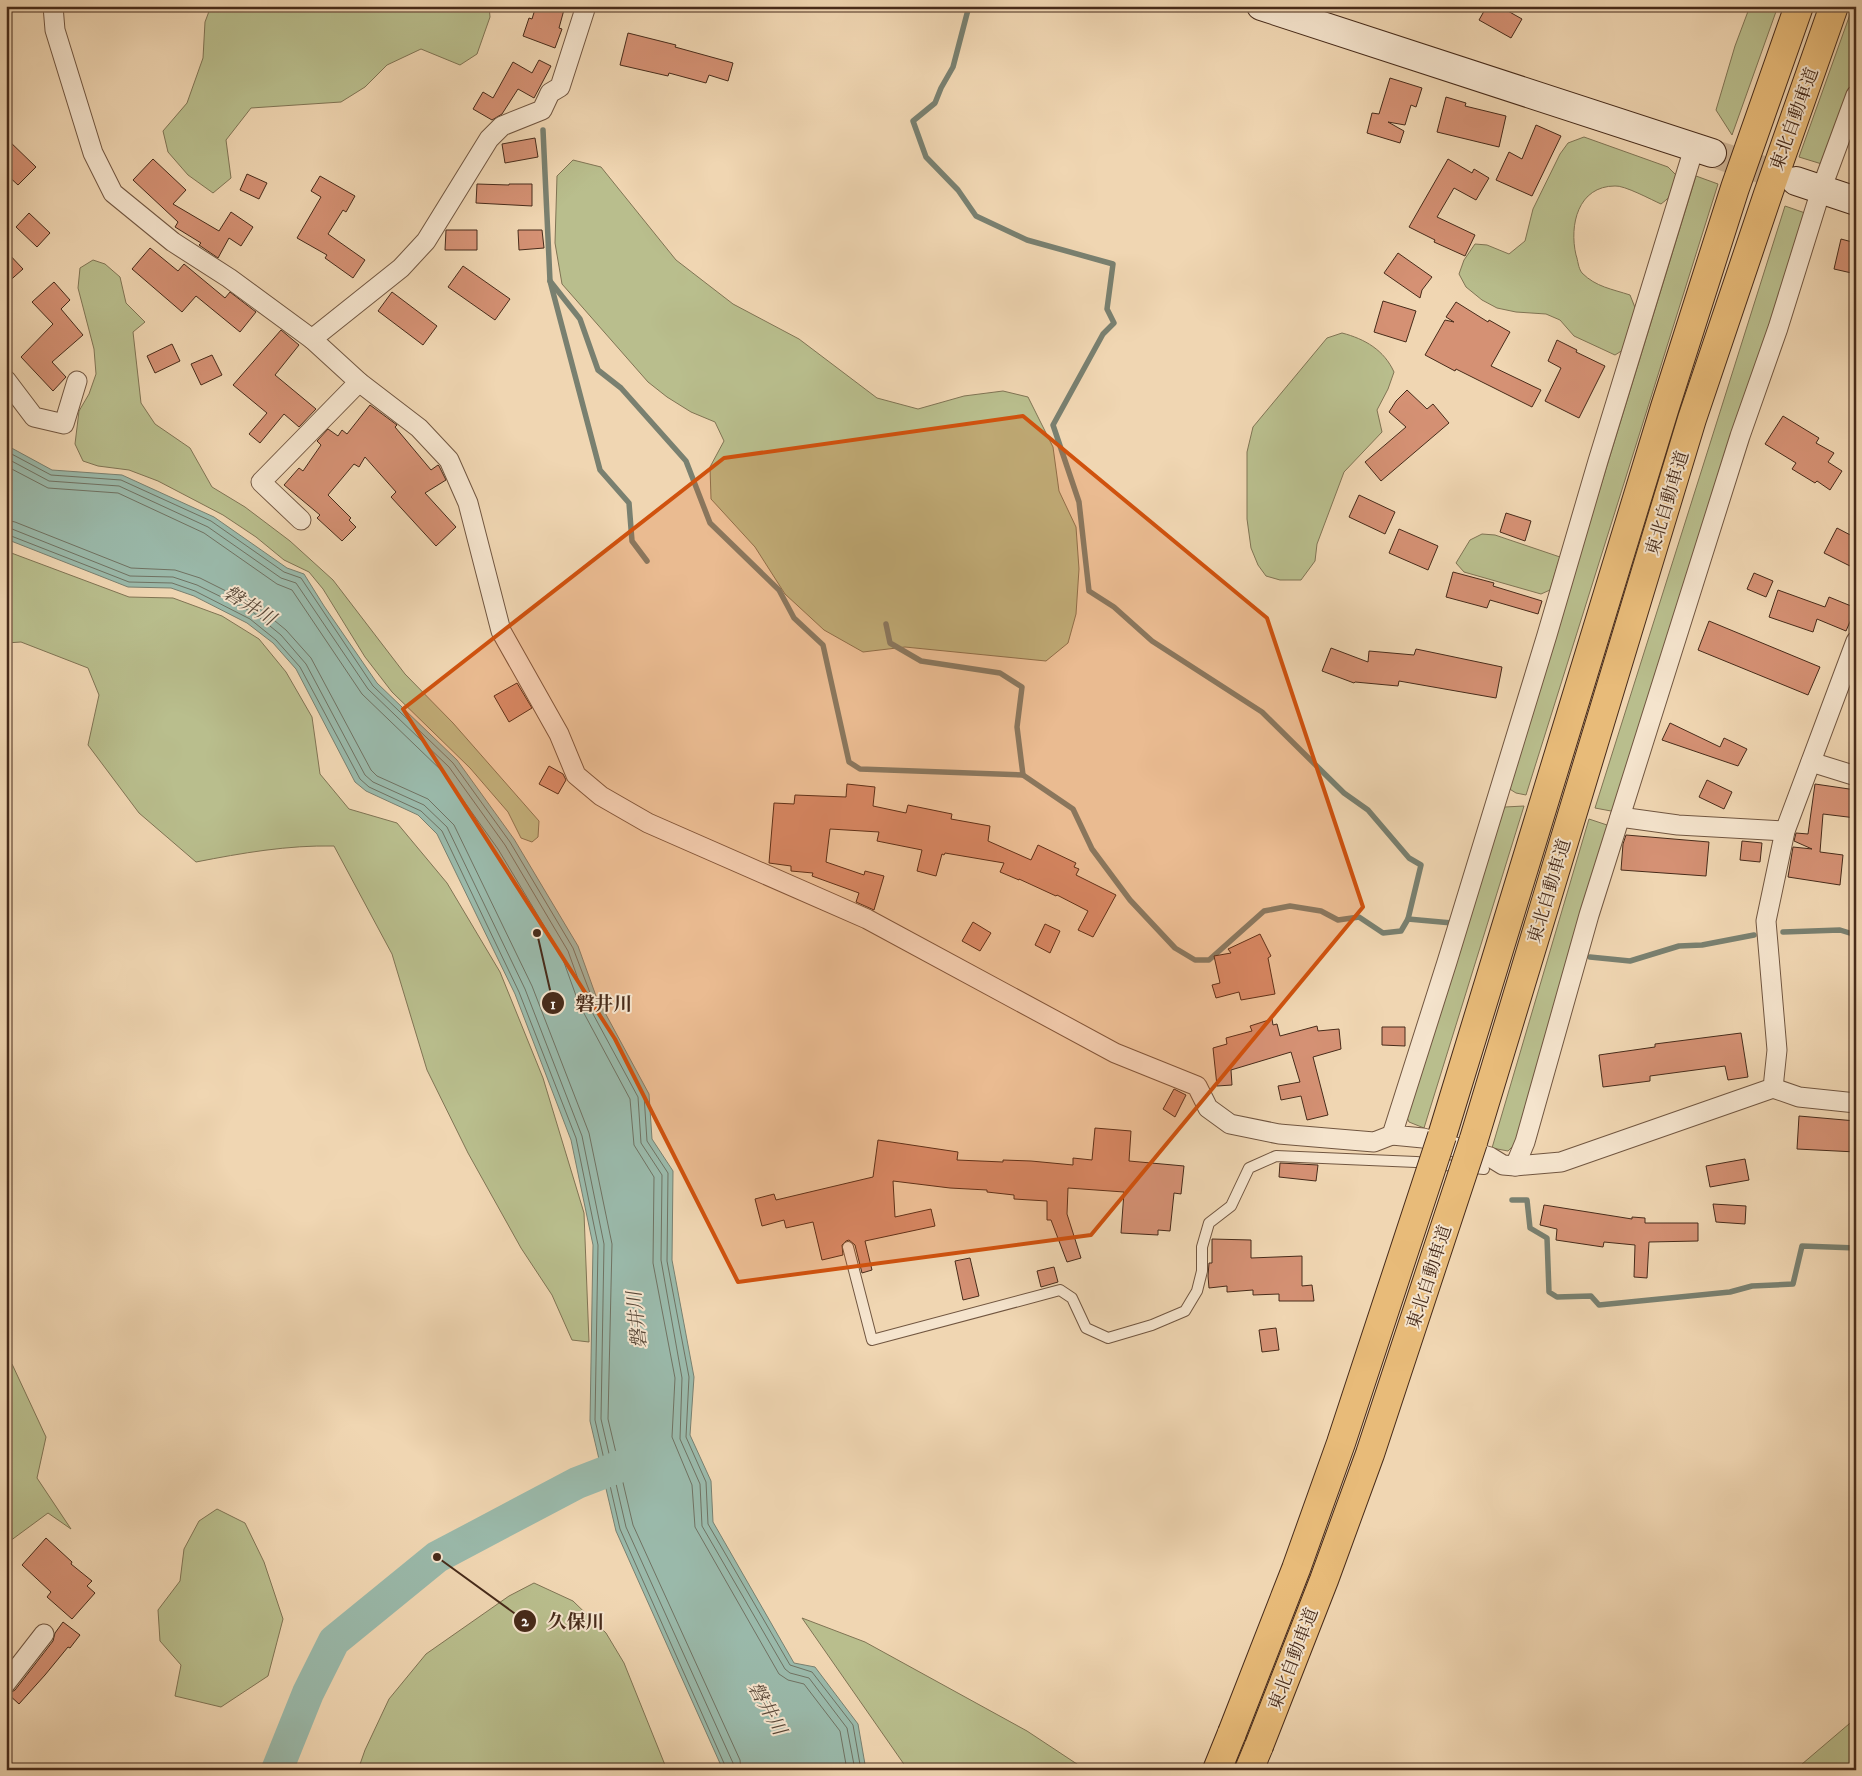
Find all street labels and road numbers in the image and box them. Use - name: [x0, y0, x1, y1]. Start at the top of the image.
- street label: 東北自動車道: [1766, 65, 1824, 174]
- street label: 東北自動車道: [1642, 448, 1694, 558]
- street label: 東北自動車道: [1524, 836, 1576, 946]
- street label: 東北自動車道: [1403, 1223, 1457, 1332]
- street label: 東北自動車道: [1264, 1605, 1324, 1714]

